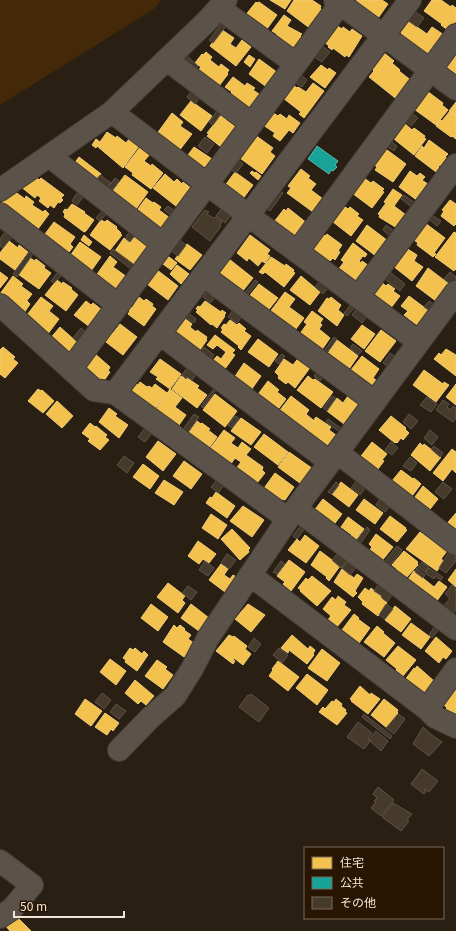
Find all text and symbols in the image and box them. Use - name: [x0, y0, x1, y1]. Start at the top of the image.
- legend: [304, 847, 444, 919]
- text: 住宅: [340, 853, 364, 870]
- text: 公共: [340, 873, 364, 890]
- scale bar: [14, 893, 124, 919]
- text: その他: [340, 893, 376, 910]
- text: 50 m: [20, 897, 47, 914]

